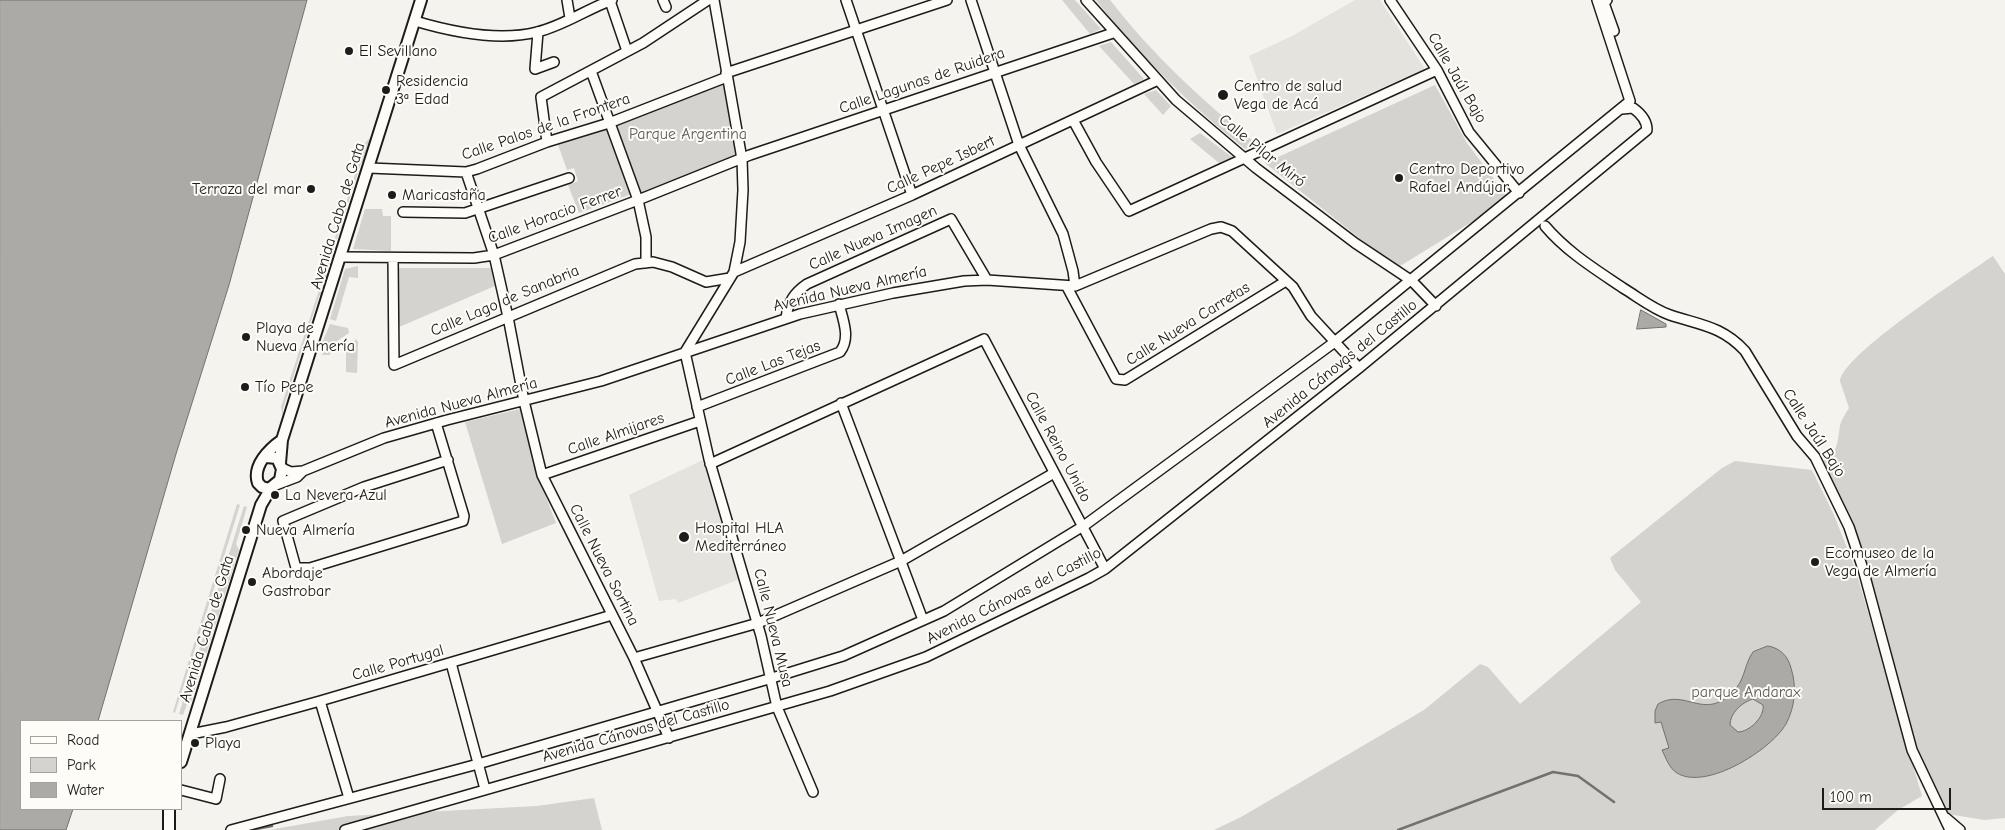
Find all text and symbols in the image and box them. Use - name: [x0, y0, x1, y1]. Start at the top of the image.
- street label: Calle Jaúl Bajo: [1423, 29, 1491, 127]
- place label: El Sevillano: [359, 41, 437, 61]
- street label: Calle Lagunas de Ruidera: [837, 44, 1007, 118]
- marker: El Sevillano: [343, 45, 355, 57]
- place label: Residencia 3ª Edad: [396, 71, 469, 109]
- place label: Centro de salud Vega de Acá: [1234, 76, 1342, 114]
- marker: Residencia 3ª Edad: [380, 84, 392, 96]
- marker: Centro de salud Vega de Acá: [1216, 88, 1230, 102]
- street label: Calle Palos de la Frontera: [459, 89, 633, 165]
- street label: Calle Pilar Miró: [1215, 110, 1309, 192]
- park label: Parque Argentina: [629, 124, 747, 144]
- street label: Calle Pepe Isbert: [884, 132, 998, 198]
- street label: Avenida Cabo de Gata: [307, 140, 369, 292]
- place label: Centro Deportivo Rafael Andújar: [1409, 159, 1525, 197]
- marker: Centro Deportivo Rafael Andújar: [1393, 172, 1405, 184]
- place label: Terraza del mar: [192, 179, 301, 199]
- street label: Calle Horacio Ferrer: [485, 182, 625, 248]
- marker: Terraza del mar: [305, 183, 317, 195]
- place label: Maricastaña: [402, 185, 486, 205]
- marker: Maricastaña: [386, 189, 398, 201]
- street label: Calle Nueva Imagen: [806, 201, 940, 275]
- street label: Calle Lago de Sanabria: [428, 261, 582, 341]
- street label: Avenida Nueva Almería: [771, 262, 929, 316]
- street label: Calle Nueva Carretas: [1122, 278, 1254, 370]
- street label: Avenida Cánovas del Castillo: [1259, 296, 1421, 432]
- place label: Playa de Nueva Almería: [256, 318, 355, 356]
- marker: Playa de Nueva Almería: [240, 331, 252, 343]
- street label: Calle Las Tejas: [723, 336, 823, 390]
- street label: Avenida Nueva Almería: [383, 373, 539, 433]
- place label: Tío Pepe: [255, 377, 314, 397]
- marker: Tío Pepe: [239, 381, 251, 393]
- street label: Calle Jaúl Bajo: [1778, 385, 1850, 481]
- street label: Calle Reino Unido: [1021, 388, 1095, 506]
- street label: Calle Almijares: [565, 409, 667, 459]
- place label: La Nevera Azul: [285, 485, 387, 505]
- marker: La Nevera Azul: [269, 489, 281, 501]
- street label: Calle Nueva Sortina: [565, 501, 643, 629]
- place label: Hospital HLA Mediterráneo: [695, 518, 786, 556]
- place label: Nueva Almería: [256, 520, 355, 540]
- marker: Nueva Almería: [240, 524, 252, 536]
- marker: Hospital HLA Mediterráneo: [677, 530, 691, 544]
- street label: Avenida Cánovas del Castillo: [923, 543, 1105, 649]
- place label: Ecomuseo de la Vega de Almería: [1825, 543, 1937, 581]
- street label: Avenida Cabo de Gata: [176, 553, 238, 705]
- marker: Ecomuseo de la Vega de Almería: [1809, 556, 1821, 568]
- place label: Abordaje Gastrobar: [262, 563, 331, 601]
- street label: Calle Nueva Musa: [749, 567, 797, 689]
- marker: Abordaje Gastrobar: [246, 576, 258, 588]
- street label: Calle Portugal: [350, 641, 446, 685]
- park label: parque Andarax: [1691, 682, 1801, 702]
- street label: Avenida Cánovas del Castillo: [540, 695, 732, 767]
- legend: [20, 720, 182, 810]
- text: Road: [67, 731, 99, 749]
- place label: Playa: [205, 733, 241, 753]
- marker: Playa: [189, 737, 201, 749]
- text: Park: [67, 756, 96, 774]
- scale bar: [1825, 778, 1954, 810]
- text: Water: [67, 781, 104, 799]
- text: 100 m: [1830, 788, 1872, 806]

